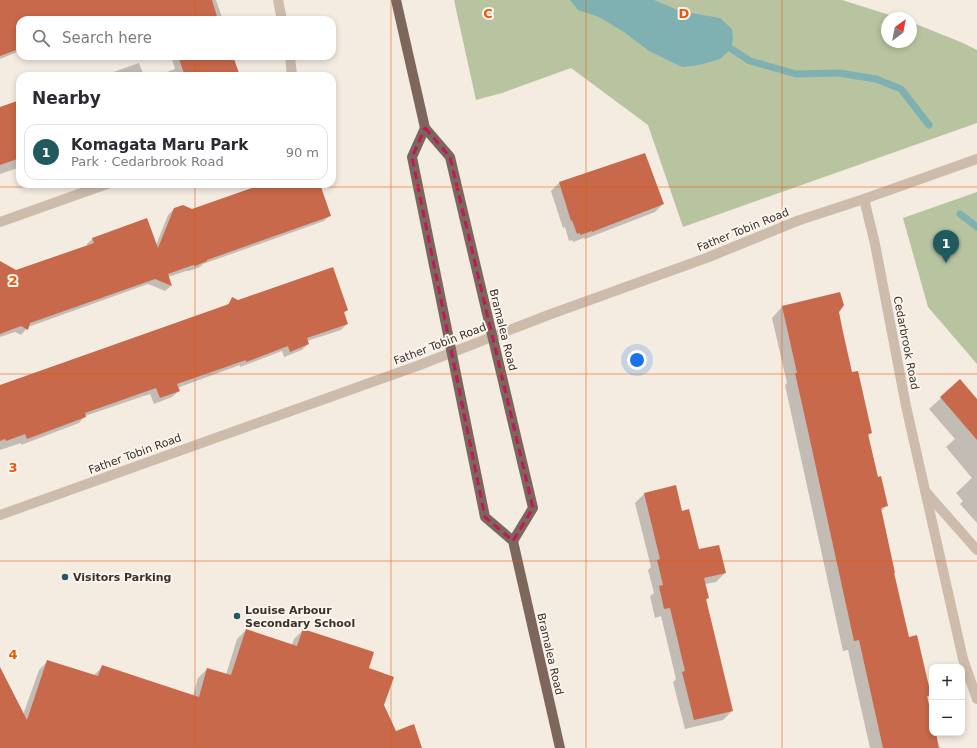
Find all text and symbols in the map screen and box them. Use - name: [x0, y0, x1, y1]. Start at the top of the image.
- text: C: [483, 6, 493, 21]
- text: D: [679, 6, 690, 21]
- north arrow: [881, 12, 917, 48]
- search box: [16, 16, 336, 60]
- icon: search: [30, 27, 52, 49]
- text: Search here: [62, 29, 152, 47]
- text: Nearby: [32, 88, 101, 108]
- text: Komagata Maru Park: [71, 136, 248, 154]
- text: 1: [41, 145, 51, 160]
- text: 90 m: [286, 145, 319, 160]
- text: Park · Cedarbrook Road: [71, 154, 224, 169]
- street label: Father Tobin Road: [695, 206, 791, 254]
- pin: 1: [933, 230, 959, 263]
- text: 2: [8, 273, 18, 288]
- street label: Bramalea Road: [487, 288, 519, 372]
- street label: Cedarbrook Road: [891, 295, 921, 391]
- street label: Father Tobin Road: [392, 320, 488, 368]
- your location: [627, 350, 647, 370]
- street label: Father Tobin Road: [87, 431, 183, 477]
- text: 3: [8, 460, 18, 475]
- place label: Visitors Parking: [73, 571, 171, 584]
- marker: Visitors Parking: [60, 572, 70, 582]
- place label: Louise Arbour Secondary School: [245, 604, 355, 630]
- marker: Louise Arbour Secondary School: [232, 611, 242, 621]
- street label: Bramalea Road: [534, 612, 566, 696]
- text: 4: [8, 647, 18, 662]
- map controls: [929, 664, 965, 736]
- button: +: [929, 664, 965, 700]
- button: −: [929, 700, 965, 736]

